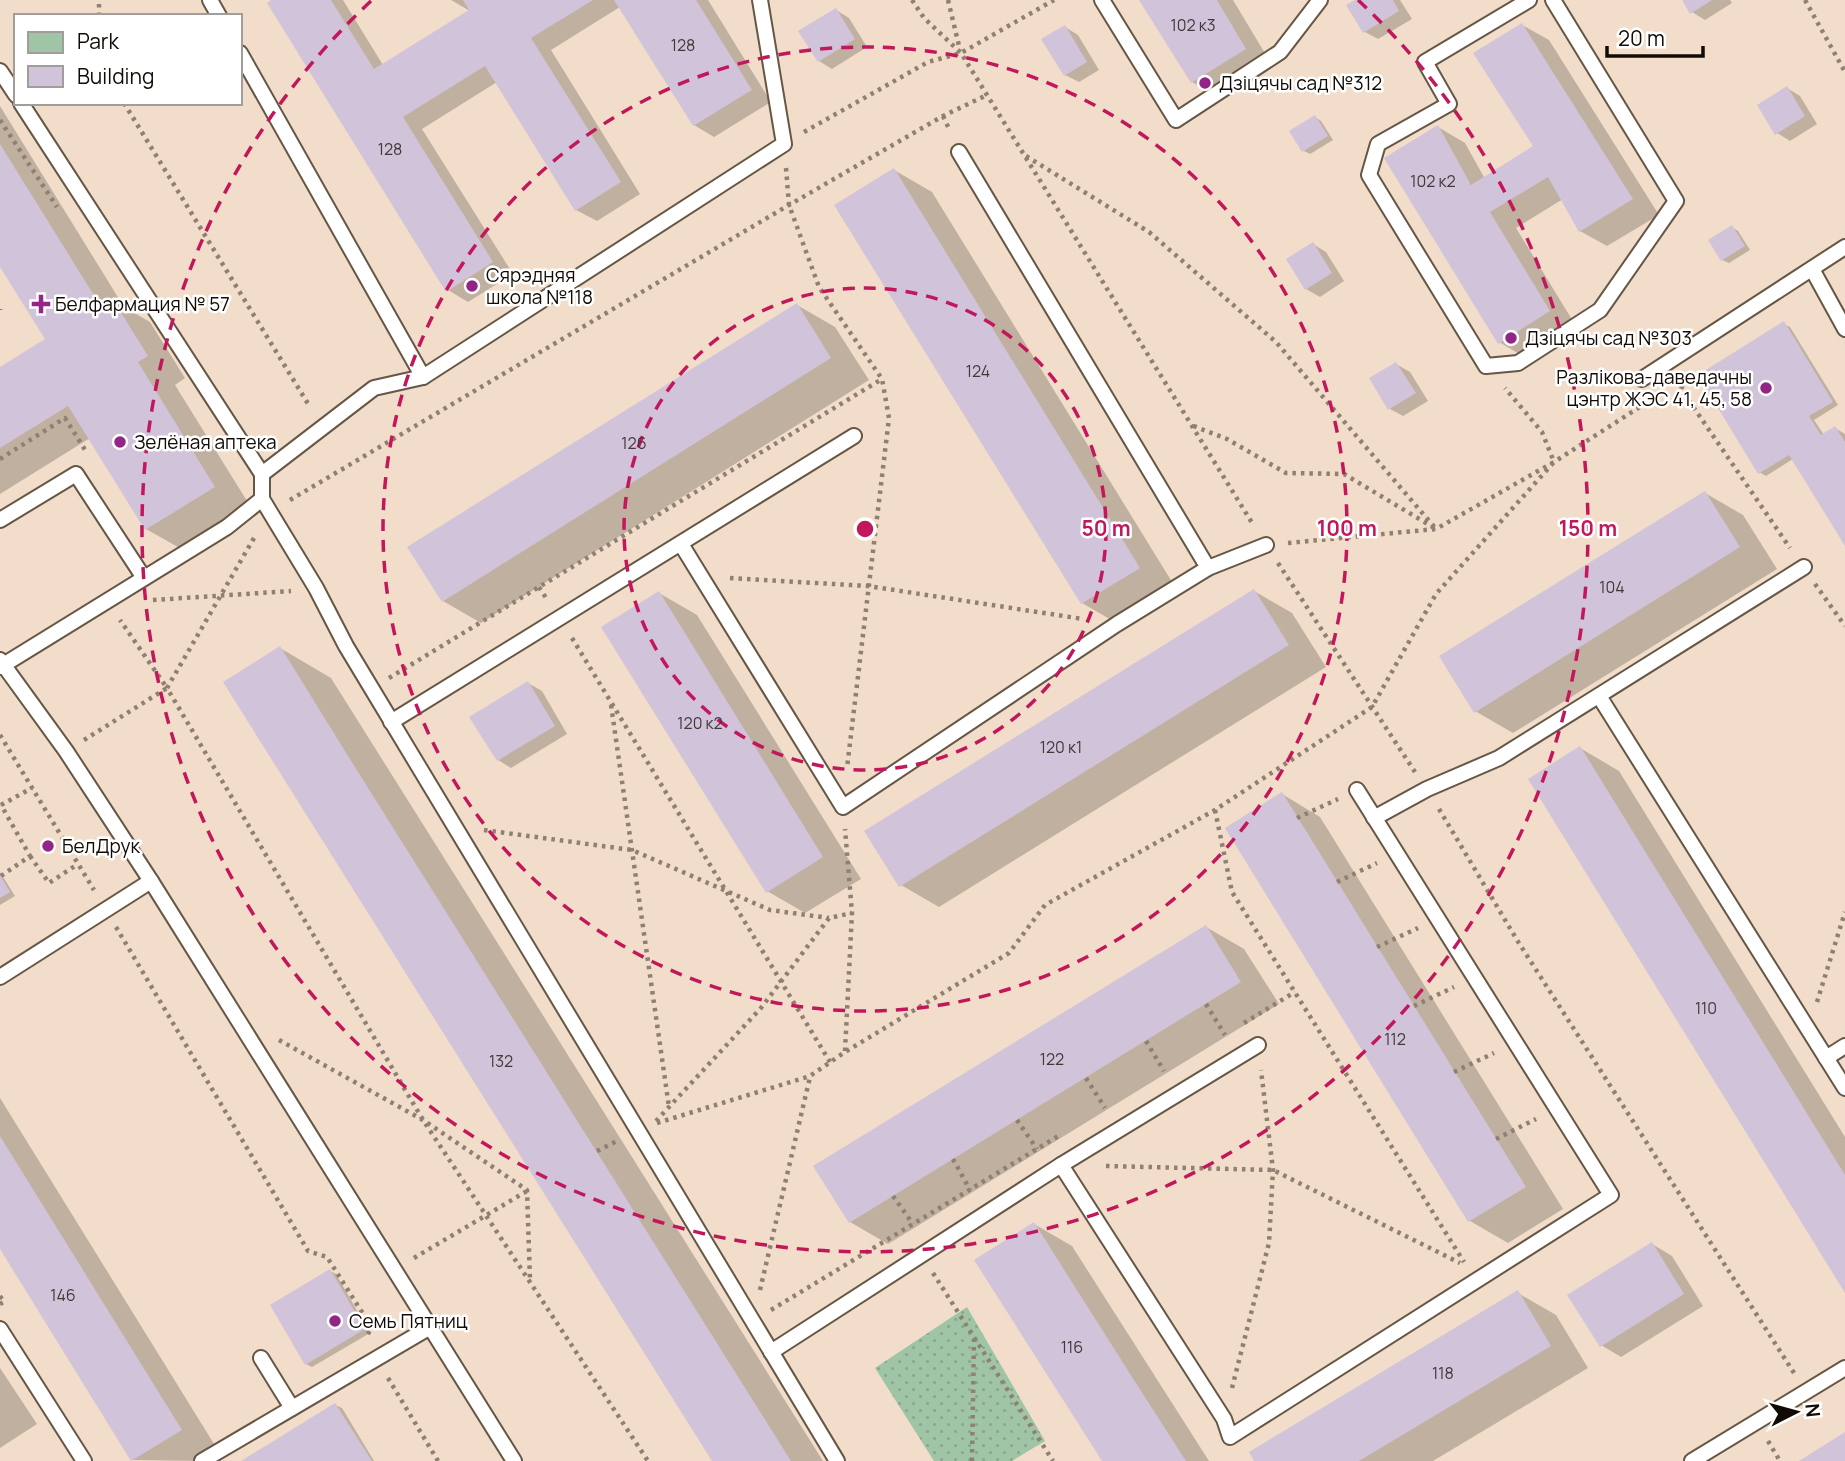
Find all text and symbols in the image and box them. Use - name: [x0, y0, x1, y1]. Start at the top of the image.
- legend: [14, 14, 242, 105]
- house number: 102 к3: [1170, 14, 1216, 36]
- scale bar: [1607, 14, 1703, 58]
- text: 20 m: [1618, 24, 1665, 52]
- text: Park: [77, 27, 119, 55]
- house number: 128: [671, 34, 695, 56]
- text: Building: [77, 62, 154, 90]
- place label: Дзіцячы сад №312: [1219, 70, 1382, 96]
- marker: Дзіцячы сад №312: [1197, 75, 1213, 91]
- house number: 128: [378, 138, 402, 160]
- house number: 102 к2: [1410, 170, 1456, 192]
- place label: Сярэдняя школа №118: [486, 262, 593, 310]
- marker: Сярэдняя школа №118: [464, 278, 480, 294]
- place label: Белфармация № 57: [55, 291, 230, 317]
- marker: Белфармация № 57: [33, 296, 49, 312]
- place label: Дзіцячы сад №303: [1525, 325, 1692, 351]
- marker: Дзіцячы сад №303: [1503, 330, 1519, 346]
- house number: 124: [966, 360, 990, 382]
- place label: Разлікова-даведачны цэнтр ЖЭС 41, 45, 58: [1556, 364, 1752, 412]
- marker: Разлікова-даведачны цэнтр ЖЭС 41, 45, 58: [1758, 380, 1774, 396]
- place label: Зелёная аптека: [134, 429, 277, 455]
- house number: 126: [621, 432, 647, 454]
- marker: Зелёная аптека: [112, 434, 128, 450]
- text: 50 m: [1081, 514, 1131, 542]
- text: 100 m: [1317, 514, 1377, 542]
- text: 150 m: [1559, 514, 1617, 542]
- centre of rings: [853, 517, 877, 541]
- house number: 104: [1599, 576, 1625, 598]
- house number: 120 к2: [677, 712, 723, 734]
- house number: 120 к1: [1040, 736, 1082, 758]
- place label: БелДрук: [62, 833, 140, 859]
- marker: БелДрук: [40, 838, 56, 854]
- house number: 110: [1695, 997, 1717, 1019]
- house number: 112: [1384, 1028, 1406, 1050]
- house number: 122: [1040, 1048, 1064, 1070]
- house number: 132: [489, 1050, 513, 1072]
- house number: 146: [50, 1284, 76, 1306]
- place label: Семь Пятниц: [349, 1308, 468, 1334]
- marker: Семь Пятниц: [327, 1313, 343, 1329]
- house number: 116: [1061, 1336, 1083, 1358]
- house number: 118: [1432, 1362, 1454, 1384]
- north arrow: [1761, 1377, 1831, 1447]
- text: N: [1799, 1402, 1827, 1418]

